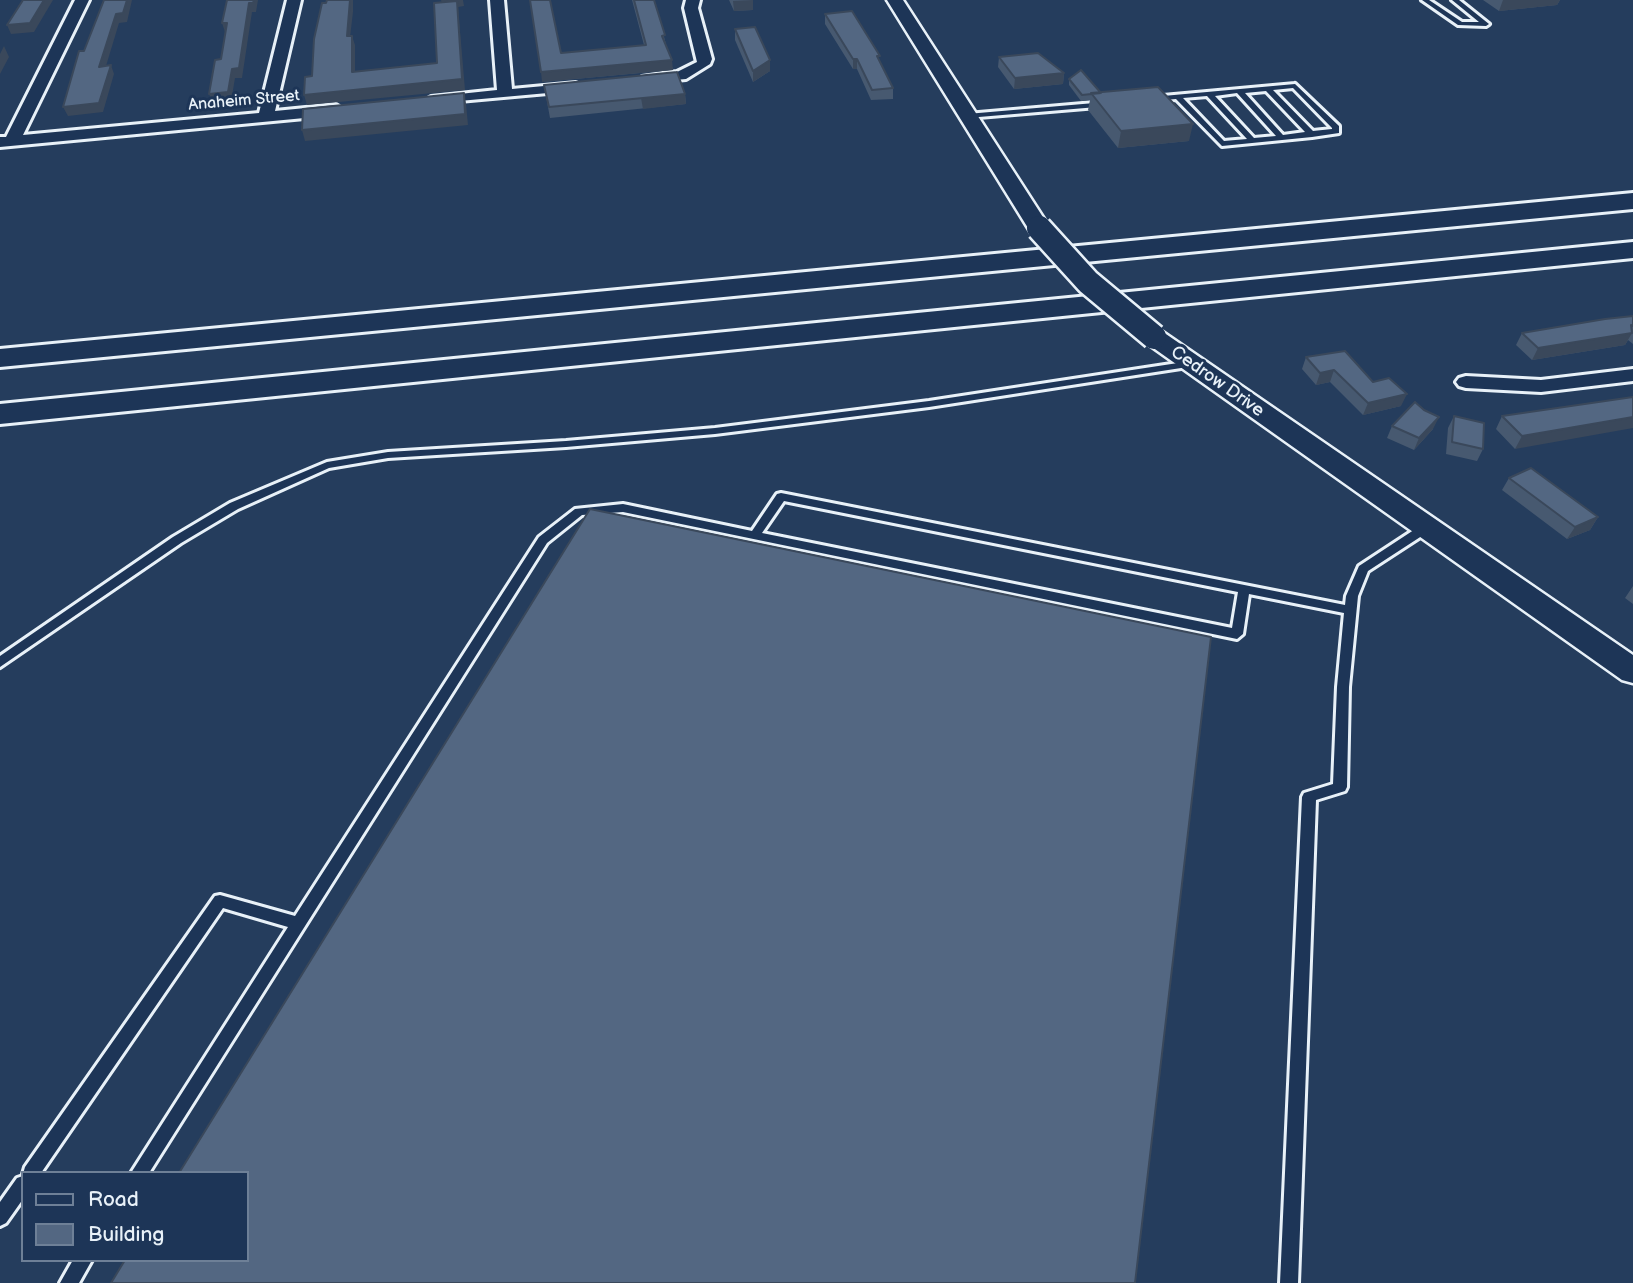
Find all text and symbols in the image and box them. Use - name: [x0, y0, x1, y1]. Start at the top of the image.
- street label: Anaheim Street: [188, 87, 300, 115]
- street label: Cedrow Drive: [1166, 342, 1268, 422]
- legend: [21, 1171, 248, 1262]
- text: Road: [88, 1187, 139, 1212]
- text: Building: [88, 1222, 164, 1247]

